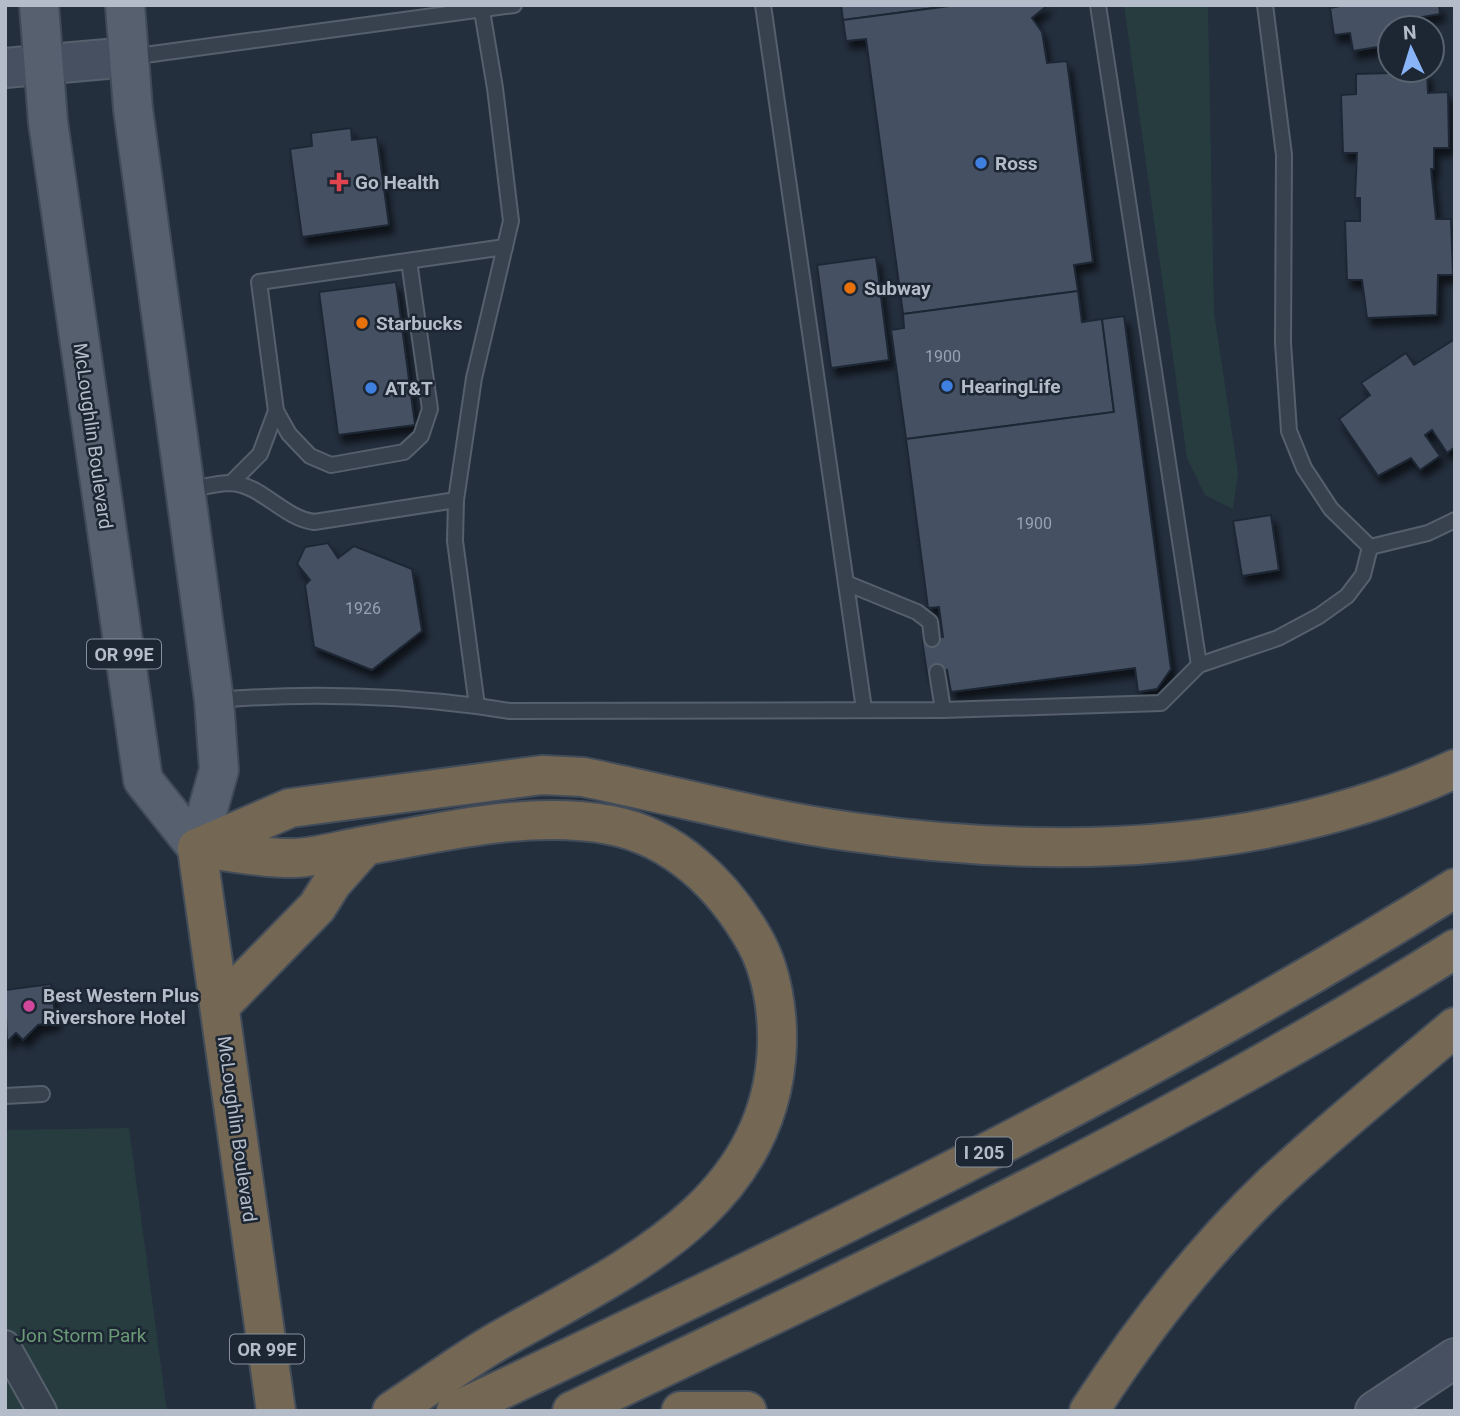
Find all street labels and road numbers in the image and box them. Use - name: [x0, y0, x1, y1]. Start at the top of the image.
- street label: McLoughlin Boulevard: [69, 341, 117, 531]
- road number: OR 99E: [87, 640, 161, 668]
- street label: McLoughlin Boulevard: [213, 1034, 261, 1224]
- road number: I 205: [956, 1138, 1012, 1167]
- road number: OR 99E: [230, 1334, 304, 1364]

